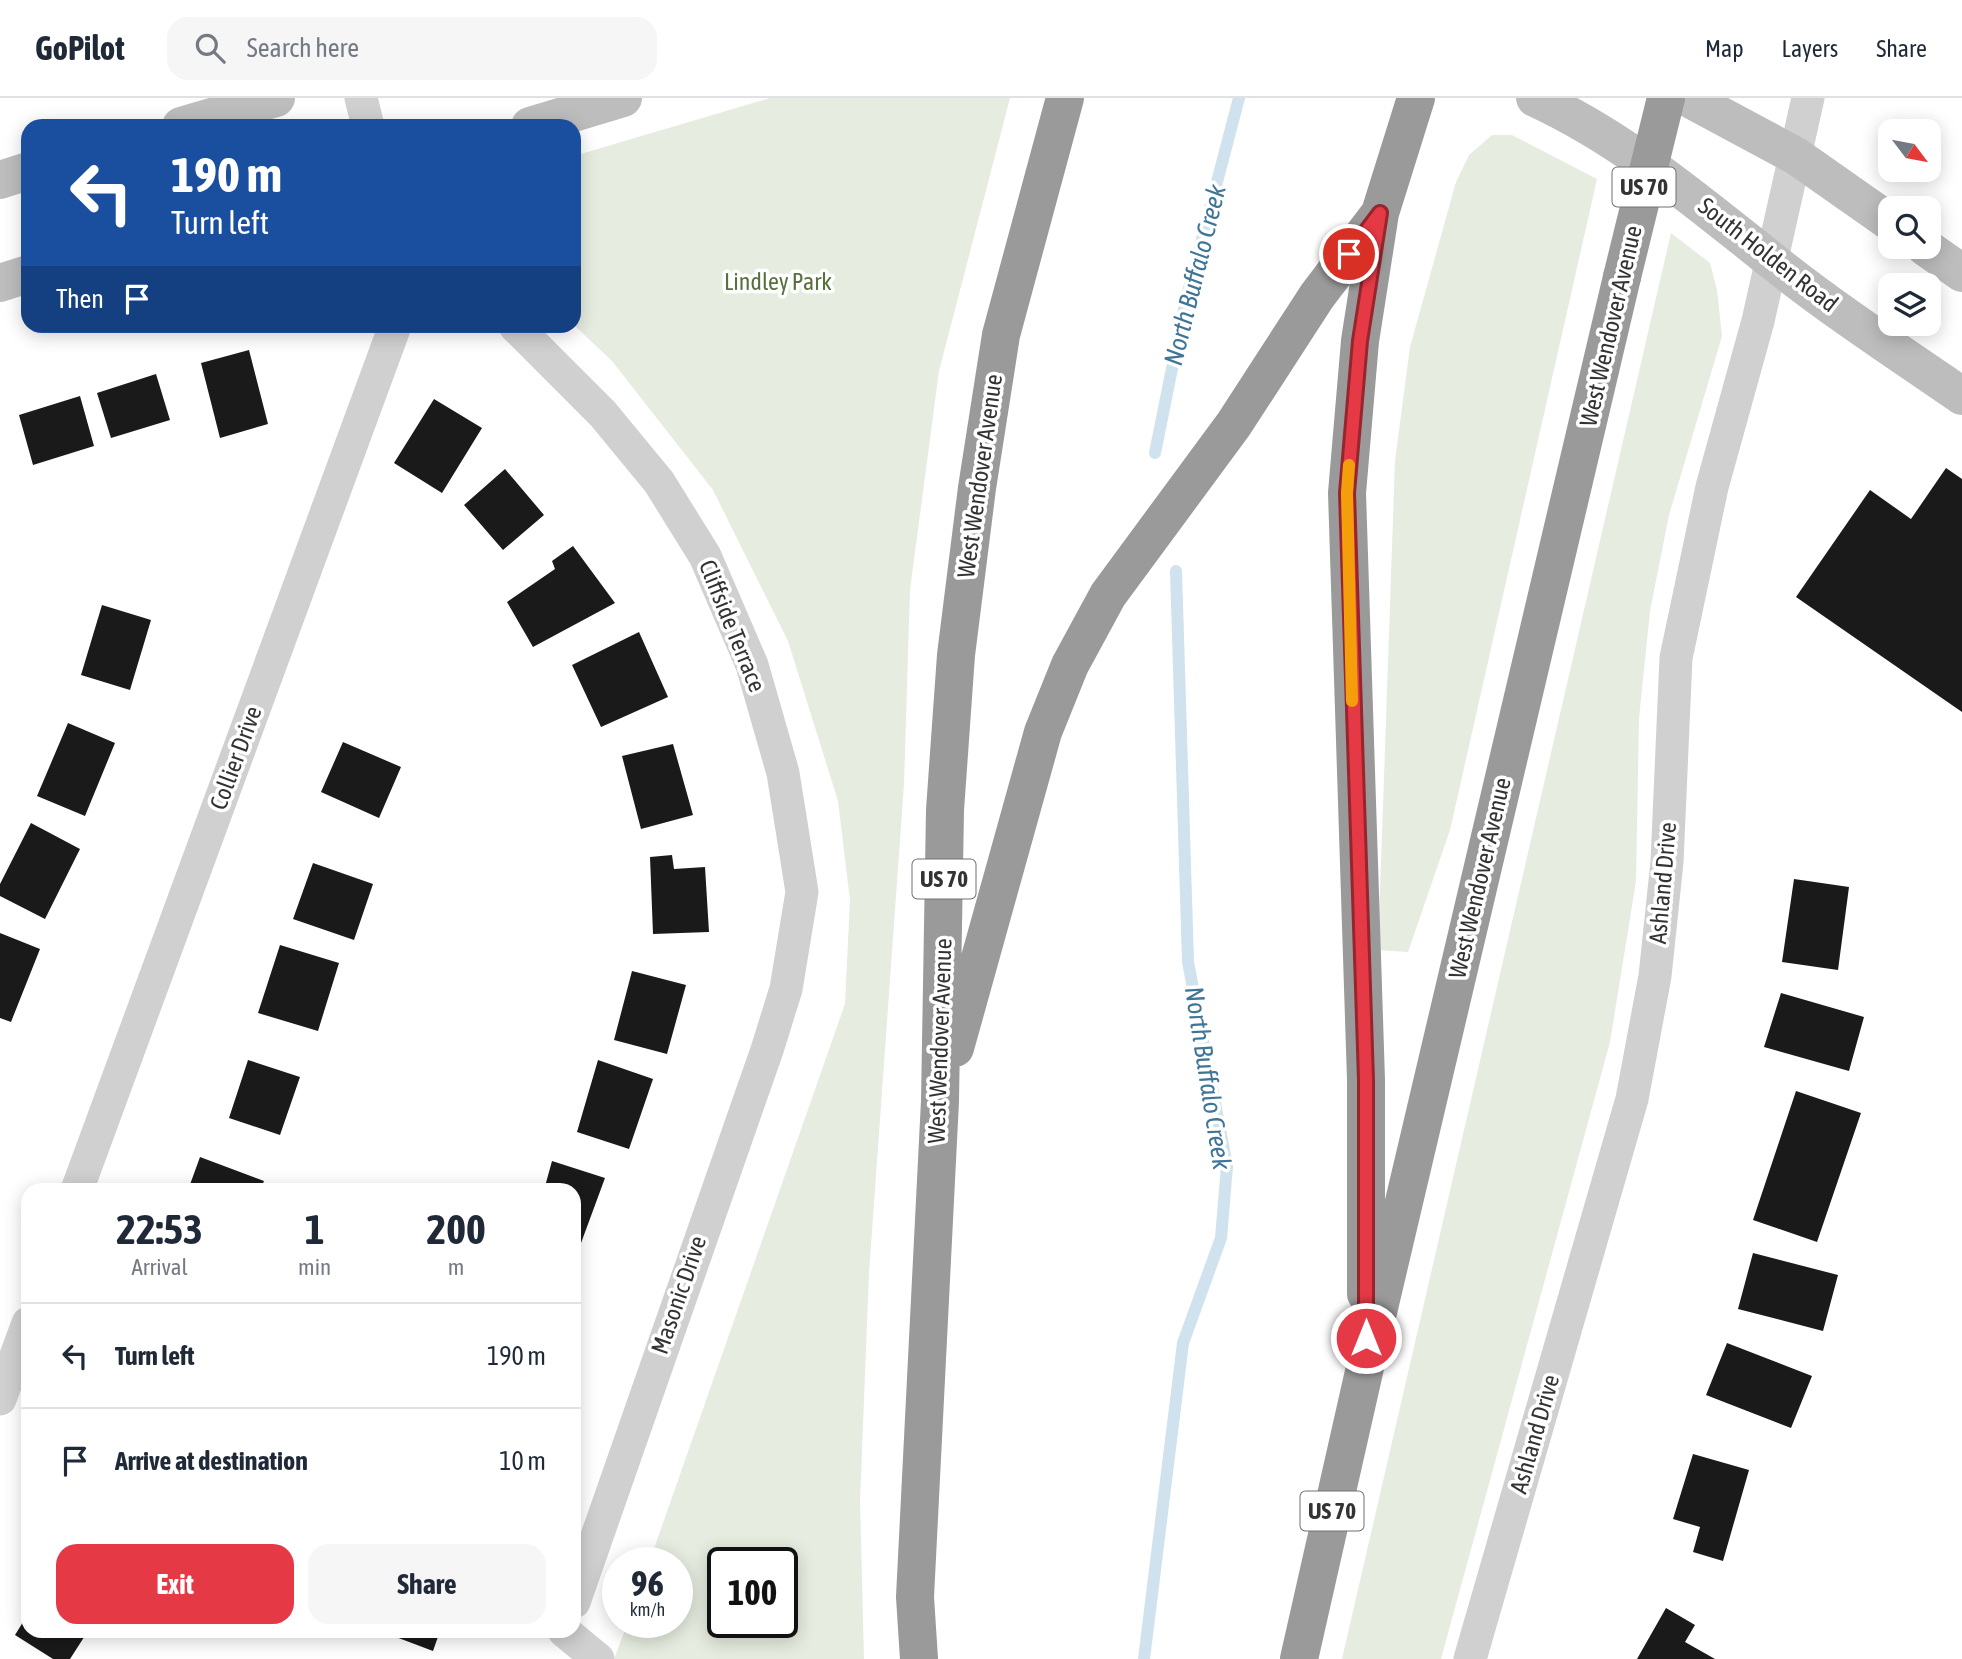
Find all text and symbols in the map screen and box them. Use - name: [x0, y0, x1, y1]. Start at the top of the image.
- search box: [167, 17, 657, 80]
- text: GoPilot: [35, 29, 125, 67]
- icon: search: [191, 29, 229, 67]
- text: Search here: [247, 33, 359, 63]
- text: Map: [1705, 35, 1744, 62]
- text: Layers: [1782, 35, 1838, 62]
- text: Share: [1876, 35, 1927, 62]
- north arrow: [1878, 119, 1941, 182]
- map controls: [1878, 119, 1941, 336]
- text: 190 m: [171, 146, 282, 202]
- icon: left: [56, 147, 147, 238]
- road number: US 70: [1612, 167, 1676, 206]
- water label: North Buffalo Creek: [1158, 181, 1232, 368]
- street label: South Holden Road: [1693, 192, 1843, 317]
- button: search: [1878, 196, 1941, 259]
- text: Turn left: [171, 204, 269, 241]
- street label: West Wendover Avenue: [1574, 223, 1647, 429]
- pin: [1319, 224, 1379, 284]
- icon: arrive: [1330, 235, 1368, 273]
- park label: Lindley Park: [724, 268, 832, 295]
- button: layers: [1878, 273, 1941, 336]
- icon: arrive: [118, 280, 156, 318]
- text: Then: [56, 284, 104, 314]
- street label: West Wendover Avenue: [952, 372, 1007, 579]
- street label: Cliffside Terrace: [694, 556, 771, 696]
- street label: Collier Drive: [204, 702, 267, 813]
- street label: West Wendover Avenue: [1443, 775, 1516, 981]
- street label: Ashland Drive: [1644, 821, 1681, 945]
- road number: US 70: [912, 860, 976, 898]
- street label: West Wendover Avenue: [922, 938, 957, 1144]
- water label: North Buffalo Creek: [1179, 984, 1237, 1172]
- text: 22:53: [116, 1205, 203, 1253]
- text: 1: [305, 1205, 324, 1253]
- text: 200: [426, 1205, 486, 1253]
- street label: Masonic Drive: [646, 1232, 711, 1357]
- text: Arrival: [131, 1254, 188, 1280]
- text: min: [298, 1254, 331, 1280]
- text: m: [448, 1254, 464, 1280]
- position arrow: [1329, 1301, 1403, 1375]
- icon: left: [56, 1337, 94, 1375]
- text: Turn left: [115, 1341, 195, 1371]
- text: 190 m: [487, 1341, 546, 1371]
- street label: Ashland Drive: [1505, 1371, 1564, 1496]
- icon: arrive: [56, 1442, 94, 1480]
- text: Arrive at destination: [115, 1446, 308, 1476]
- text: 10 m: [499, 1446, 546, 1476]
- road number: US 70: [1300, 1492, 1364, 1530]
- button: Exit: [56, 1544, 294, 1624]
- button: Share: [308, 1544, 546, 1624]
- speed limit sign: 100: [707, 1547, 798, 1638]
- text: 96: [631, 1563, 664, 1603]
- text: km/h: [630, 1599, 665, 1620]

